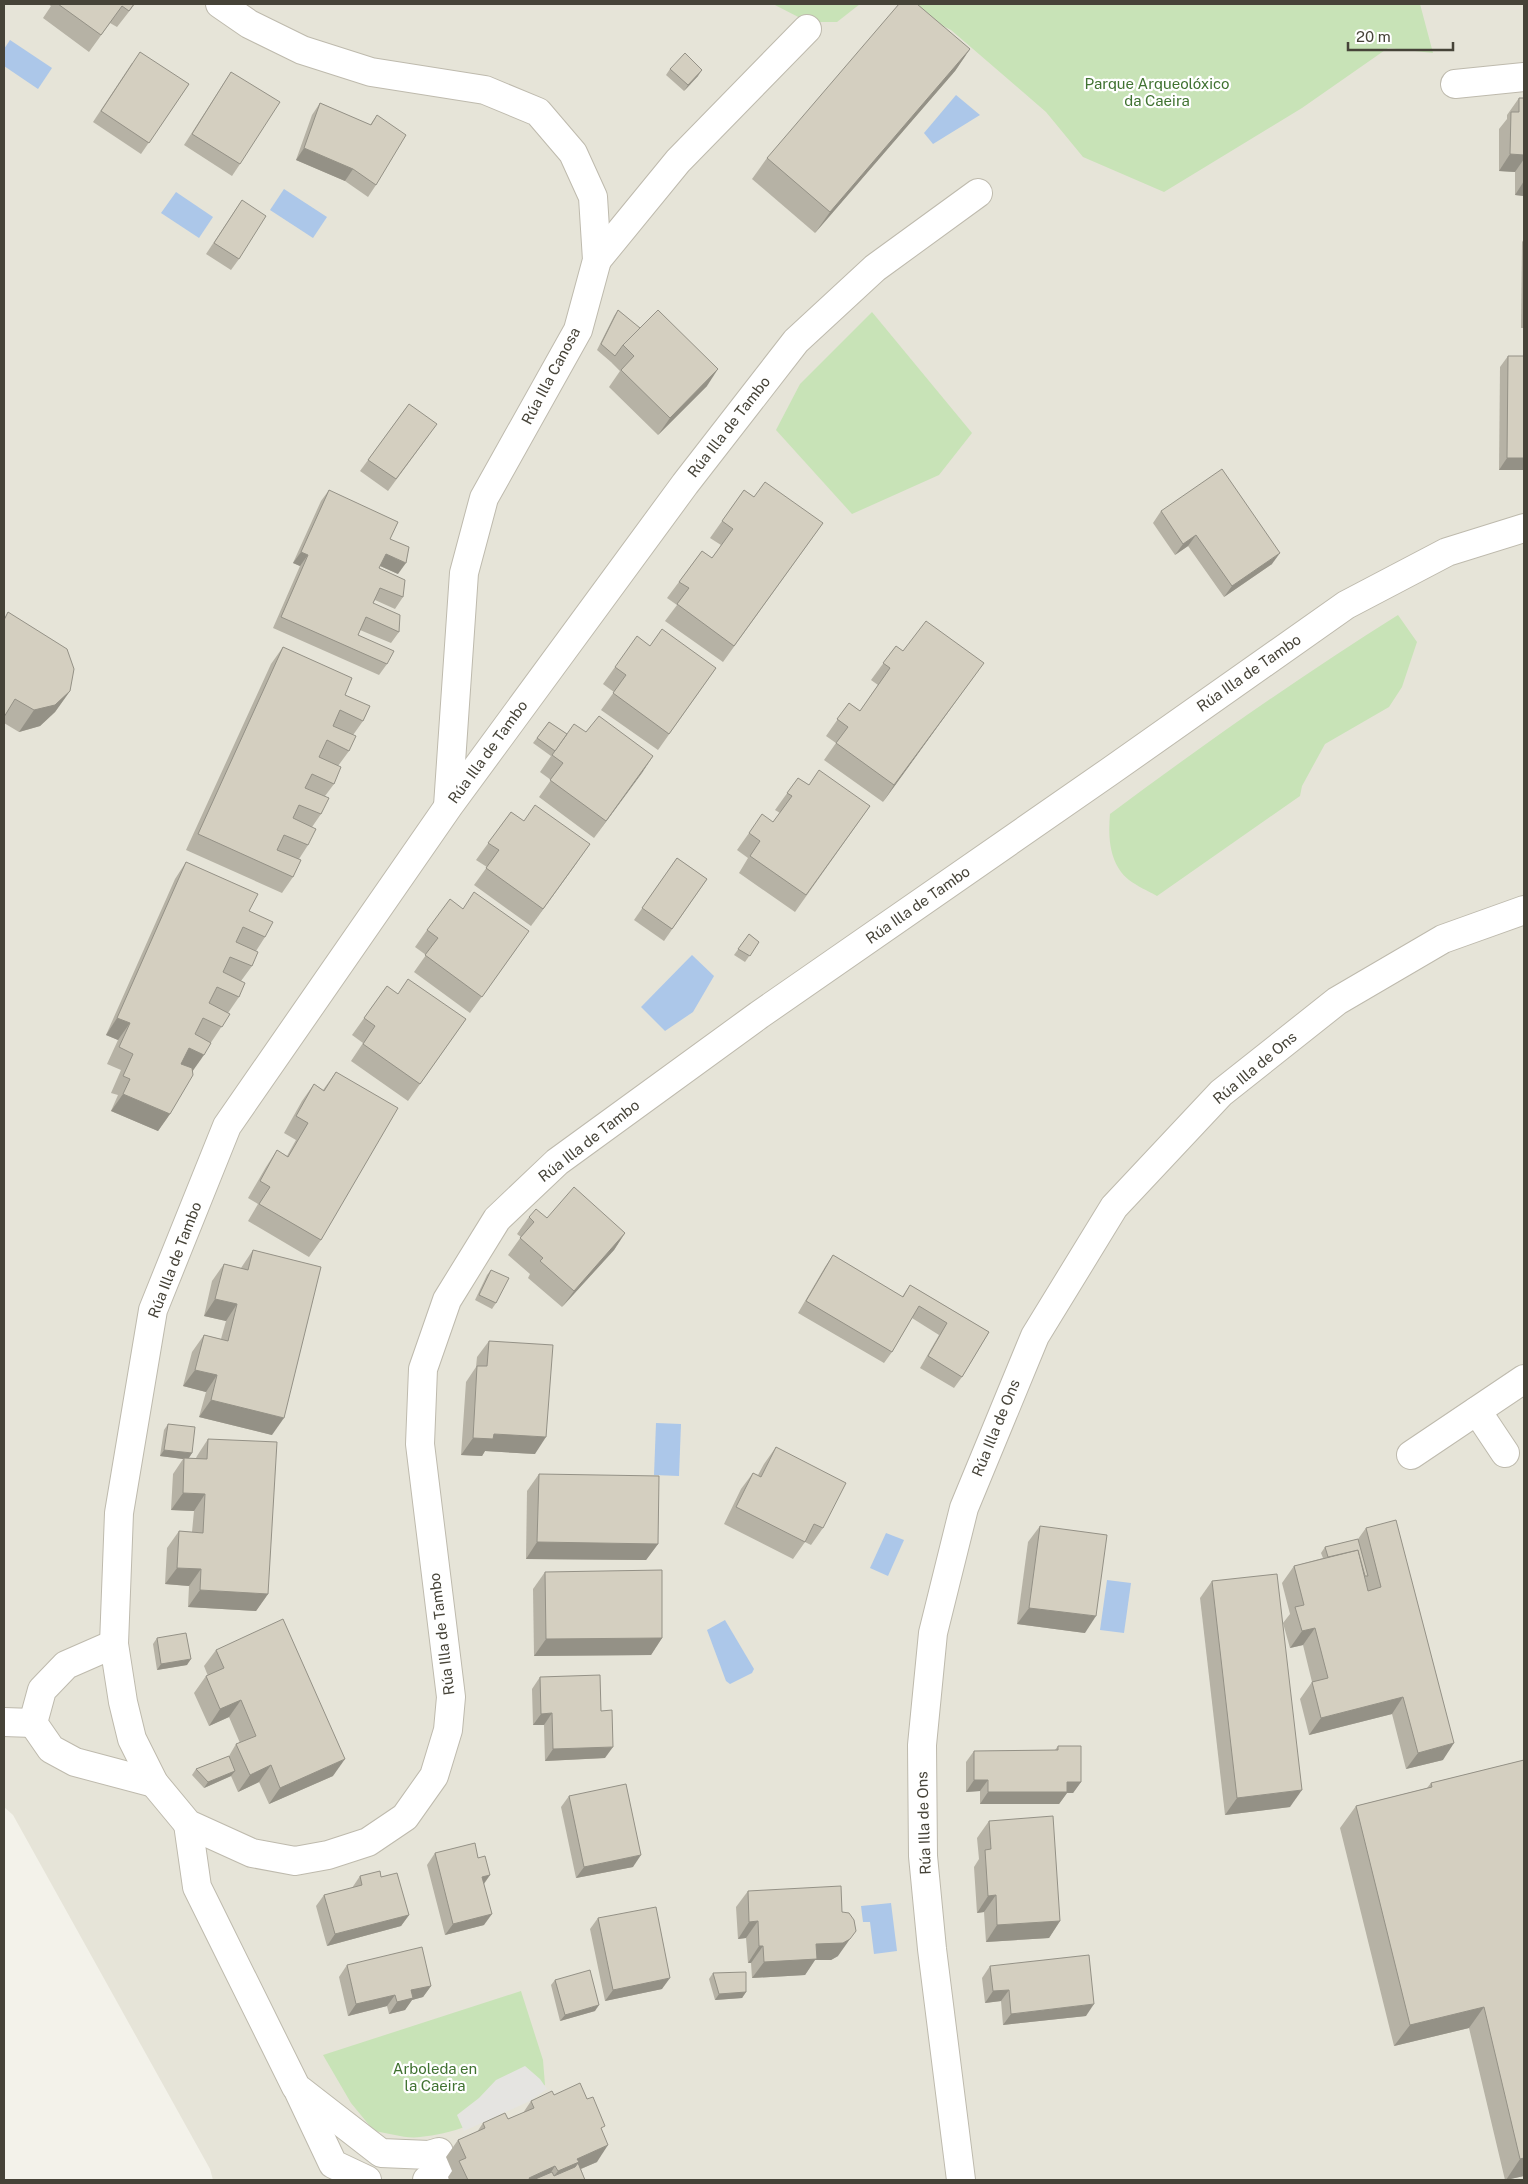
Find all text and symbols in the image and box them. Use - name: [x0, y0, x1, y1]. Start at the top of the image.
- scale bar: [1348, 20, 1453, 52]
- text: 20 m: [1356, 28, 1391, 45]
- park label: Parque Arqueolóxico da Caeira: [1084, 75, 1230, 109]
- street label: Rúa Illa Canosa: [518, 324, 583, 427]
- street label: Rúa Illa de Tambo: [684, 373, 773, 480]
- street label: Rúa Illa de Tambo: [1193, 630, 1304, 715]
- street label: Rúa Illa de Tambo: [445, 697, 531, 807]
- street label: Rúa Illa de Tambo: [862, 862, 973, 947]
- street label: Rúa Illa de Ons: [1210, 1028, 1300, 1107]
- street label: Rúa Illa de Tambo: [535, 1096, 642, 1185]
- street label: Rúa Illa de Tambo: [145, 1199, 205, 1320]
- street label: Rúa Illa de Ons: [968, 1377, 1023, 1479]
- street label: Rúa Illa de Tambo: [426, 1572, 457, 1696]
- street label: Rúa Illa de Ons: [913, 1771, 934, 1875]
- park label: Arboleda en la Caeira: [393, 2060, 477, 2094]

